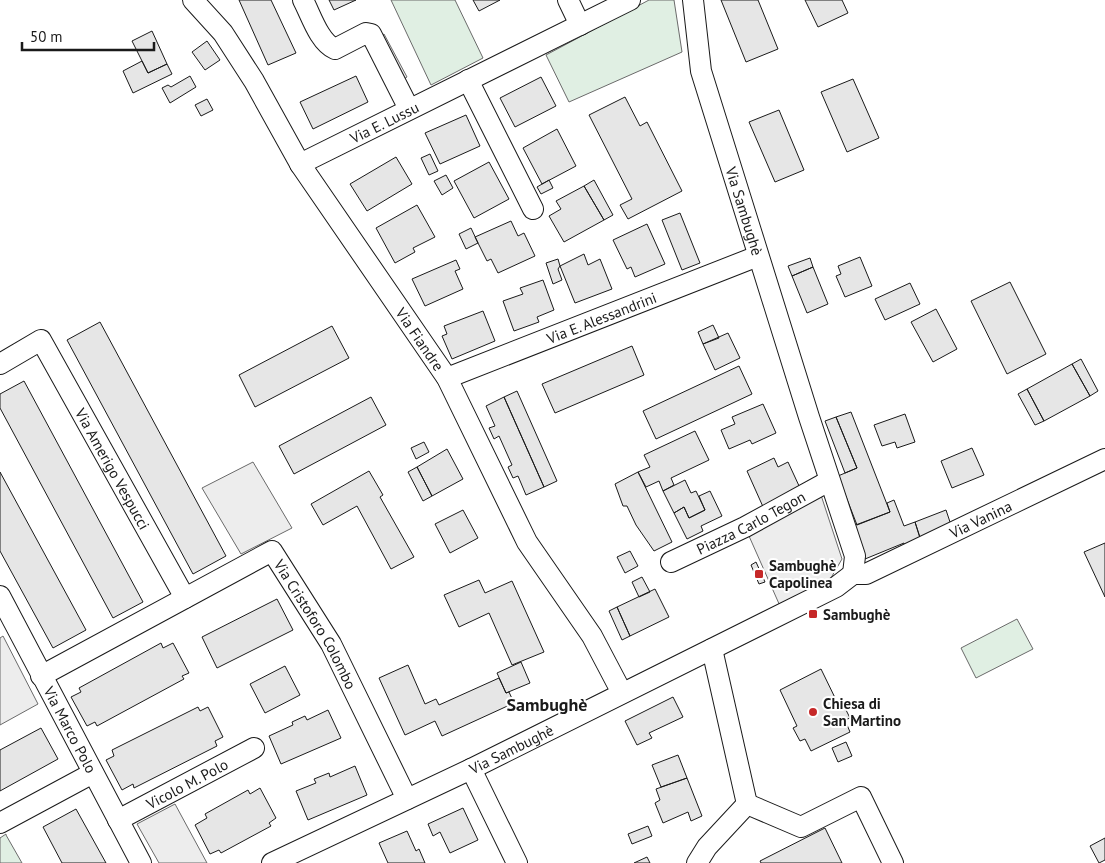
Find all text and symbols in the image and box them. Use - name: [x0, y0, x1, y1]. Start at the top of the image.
- scale bar: [22, 20, 155, 52]
- text: 50 m: [30, 27, 63, 46]
- street label: Via E. Lussu: [346, 97, 422, 148]
- street label: Via Sambughè: [722, 163, 767, 258]
- street label: Via E. Alessandrini: [543, 287, 659, 348]
- street label: Via Fiandre: [391, 303, 449, 374]
- street label: Via Amerigo Vespucci: [71, 404, 154, 533]
- street label: Piazza Carlo Tegon: [693, 486, 808, 558]
- street label: Via Vanina: [945, 496, 1015, 542]
- street label: Via Cristoforo Colombo: [270, 555, 361, 692]
- place label: Sambughè Capolinea: [769, 556, 837, 592]
- marker: Sambughè Capolinea: [753, 568, 765, 580]
- place label: Sambughè: [823, 605, 891, 624]
- marker: Sambughè: [807, 608, 819, 620]
- street label: Via Marco Polo: [39, 682, 101, 776]
- district label: Sambughè: [507, 693, 587, 716]
- place label: Chiesa di San Martino: [823, 694, 901, 730]
- marker: Chiesa di San Martino: [807, 706, 819, 718]
- street label: Via Sambughè: [465, 720, 556, 778]
- street label: Vicolo M. Polo: [142, 754, 231, 813]

